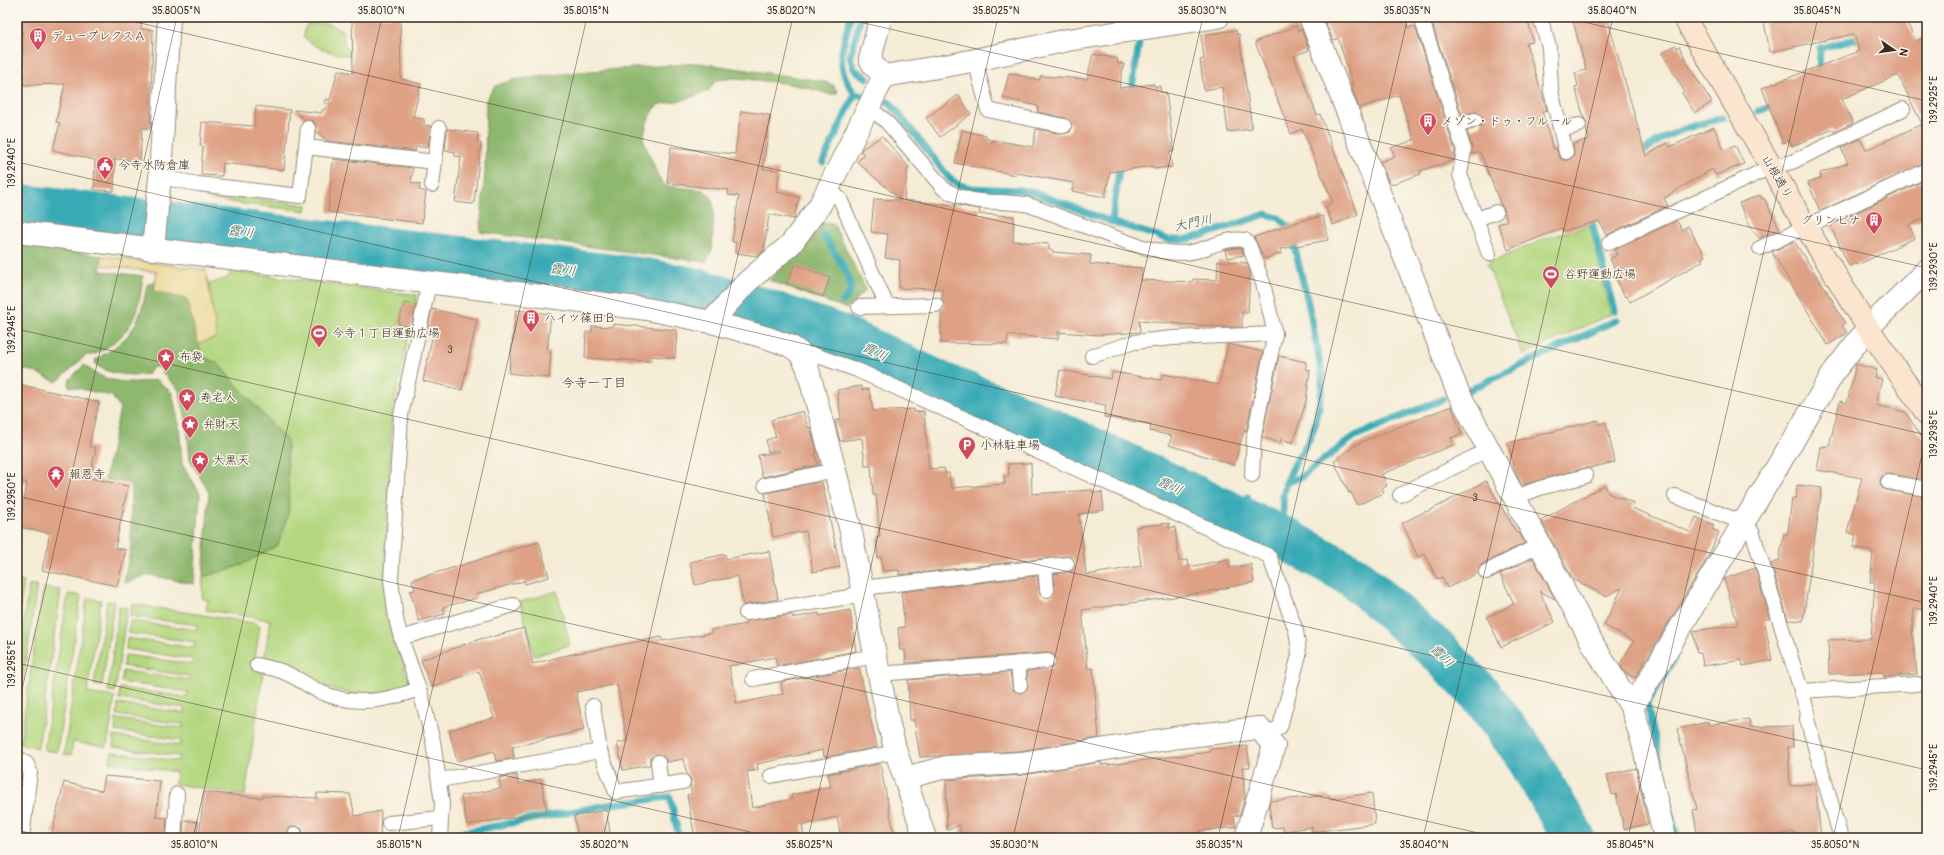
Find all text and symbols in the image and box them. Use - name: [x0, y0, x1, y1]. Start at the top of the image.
- text: 35.8005°N: [152, 5, 200, 17]
- text: 35.8010°N: [358, 5, 405, 17]
- text: 35.8015°N: [563, 5, 609, 17]
- text: 35.8020°N: [767, 5, 816, 17]
- text: 35.8025°N: [972, 5, 1020, 17]
- text: 35.8030°N: [1178, 5, 1227, 17]
- text: 35.8035°N: [1383, 5, 1431, 17]
- text: 35.8040°N: [1588, 5, 1637, 17]
- text: 35.8045°N: [1793, 5, 1841, 17]
- building icon: デュープレクスＡ: [28, 26, 48, 51]
- place label: デュープレクスＡ: [51, 29, 146, 44]
- north arrow: [1874, 30, 1914, 70]
- text: N: [1896, 47, 1910, 58]
- text: 139.2925°E: [1928, 76, 1940, 124]
- building icon: メゾン・ドゥ・フルール: [1418, 111, 1438, 136]
- place label: メゾン・ドゥ・フルール: [1441, 114, 1572, 129]
- text: 139.2940°E: [6, 138, 18, 188]
- street label: 山根通り: [1759, 152, 1795, 202]
- public building icon: 今寺水防倉庫: [95, 155, 115, 180]
- place label: 今寺水防倉庫: [118, 158, 190, 173]
- building icon: グリンピナ: [1864, 210, 1884, 235]
- water label: 大門川: [1172, 211, 1214, 235]
- place label: グリンピナ: [1801, 213, 1861, 228]
- water label: 霞川: [227, 222, 255, 242]
- text: 139.2930°E: [1928, 242, 1940, 292]
- water label: 霞川: [549, 260, 577, 280]
- sports icon: 谷野運動広場: [1541, 264, 1561, 289]
- place label: 谷野運動広場: [1564, 267, 1636, 282]
- text: 139.2945°E: [6, 306, 18, 354]
- building icon: ハイツ篠田Ｂ: [521, 308, 541, 333]
- place label: ハイツ篠田Ｂ: [544, 311, 616, 326]
- sports icon: 今寺１丁目運動広場: [309, 323, 329, 348]
- place label: 今寺１丁目運動広場: [332, 326, 440, 341]
- water label: 霞川: [860, 339, 890, 365]
- house number: 3: [447, 344, 453, 356]
- place icon: 布袋: [156, 347, 176, 372]
- place label: 布袋: [179, 350, 203, 365]
- district label: 今寺一丁目: [561, 375, 627, 391]
- place icon: 寿老人: [177, 387, 197, 412]
- place label: 寿老人: [200, 390, 236, 405]
- text: 139.2935°E: [1928, 410, 1940, 458]
- place icon: 弁財天: [180, 414, 200, 439]
- place label: 弁財天: [203, 417, 239, 432]
- parking icon: 小林駐車場: [957, 435, 977, 460]
- place label: 小林駐車場: [980, 438, 1040, 453]
- place icon: 大黒天: [190, 450, 210, 475]
- place label: 大黒天: [213, 453, 249, 468]
- temple icon: 報恩寺: [46, 464, 66, 489]
- place label: 報恩寺: [69, 467, 105, 482]
- text: 139.2950°E: [6, 472, 18, 522]
- water label: 霞川: [1155, 473, 1185, 499]
- house number: 3: [1472, 492, 1478, 504]
- text: 139.2940°E: [1928, 576, 1940, 626]
- text: 139.2955°E: [6, 640, 18, 688]
- water label: 霞川: [1427, 641, 1457, 671]
- text: 139.2945°E: [1928, 744, 1940, 792]
- text: 35.8010°N: [171, 839, 218, 851]
- text: 35.8015°N: [376, 839, 422, 851]
- text: 35.8020°N: [580, 839, 629, 851]
- text: 35.8025°N: [785, 839, 833, 851]
- text: 35.8030°N: [990, 839, 1039, 851]
- text: 35.8035°N: [1195, 839, 1243, 851]
- text: 35.8040°N: [1400, 839, 1449, 851]
- text: 35.8045°N: [1606, 839, 1654, 851]
- text: 35.8050°N: [1811, 839, 1859, 851]

